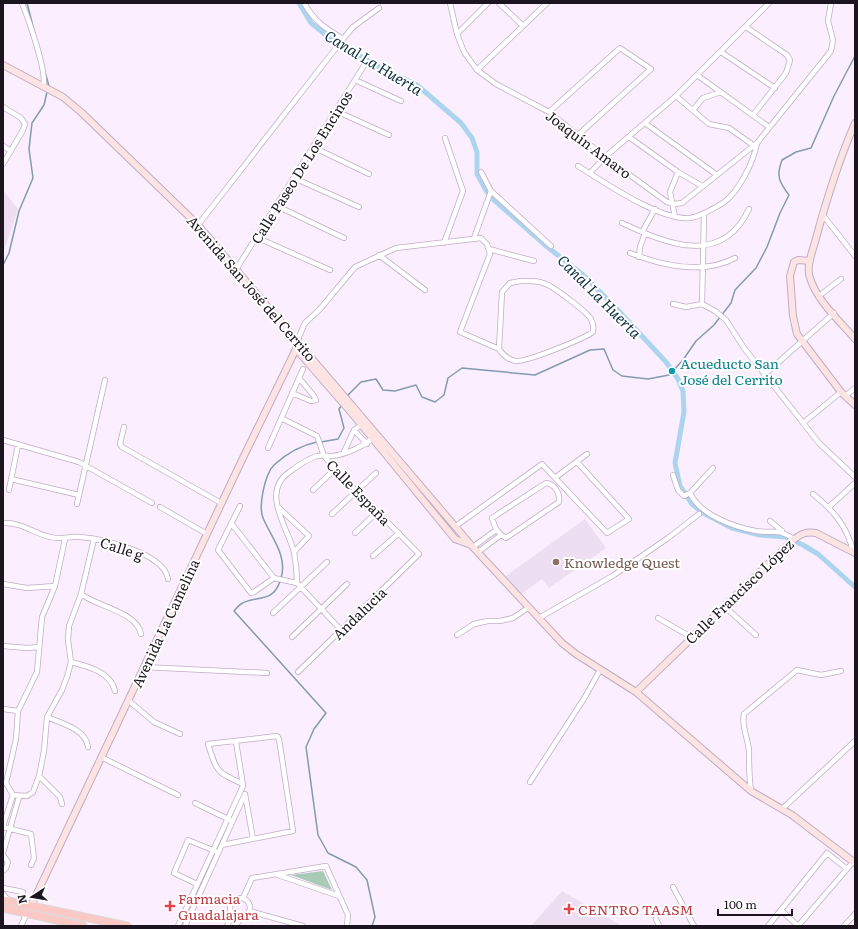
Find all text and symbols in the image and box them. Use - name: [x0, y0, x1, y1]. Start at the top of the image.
- water label: Canal La Huerta: [321, 24, 428, 101]
- street label: Calle Paseo De Los Encinos: [246, 87, 356, 247]
- street label: Joaquín Amaro: [542, 105, 636, 183]
- street label: Avenida San José del Cerrito: [183, 211, 321, 365]
- water label: Canal La Huerta: [553, 249, 648, 344]
- place label: Acueducto San José del Cerrito: [680, 353, 783, 389]
- marker: Acueducto San José del Cerrito: [667, 366, 677, 376]
- street label: Calle España: [322, 455, 396, 530]
- street label: Calle g: [98, 532, 146, 564]
- street label: Calle Francisco López: [680, 534, 798, 648]
- place label: Knowledge Quest: [564, 552, 680, 572]
- street label: Avenida La Camelina: [126, 555, 204, 691]
- marker: Knowledge Quest: [551, 557, 561, 567]
- street label: Andalucia: [328, 582, 391, 644]
- north arrow: [12, 877, 52, 917]
- place label: Farmacia Guadalajara: [178, 888, 259, 924]
- scale bar: [718, 891, 792, 917]
- text: N: [12, 893, 30, 905]
- text: 100 m: [724, 895, 757, 913]
- place label: CENTRO TAASM: [578, 899, 694, 919]
- marker: Farmacia Guadalajara: [165, 901, 175, 911]
- marker: CENTRO TAASM: [563, 903, 575, 915]

